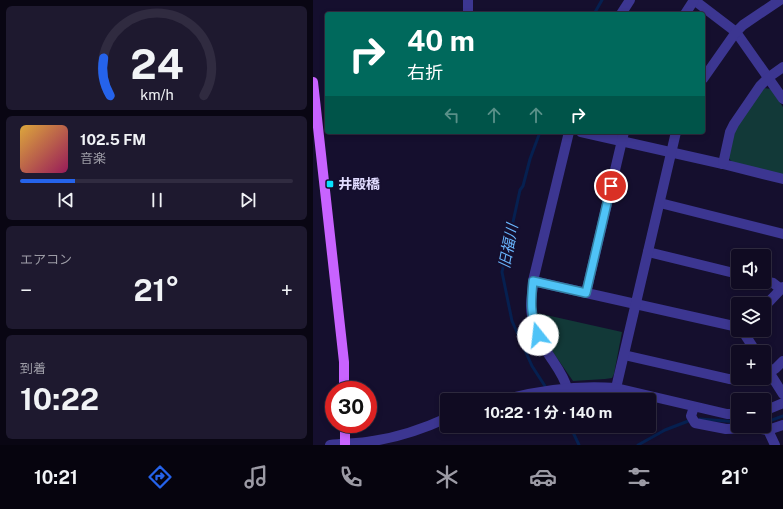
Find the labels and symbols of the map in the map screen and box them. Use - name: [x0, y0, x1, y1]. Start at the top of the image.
- pin: [594, 169, 628, 203]
- place label: 井殿橋: [338, 176, 380, 192]
- marker: 井殿橋: [325, 179, 335, 189]
- water label: 旧福川: [495, 220, 521, 270]
- position arrow: [517, 314, 559, 356]
- speed limit sign: 30: [325, 381, 377, 433]

